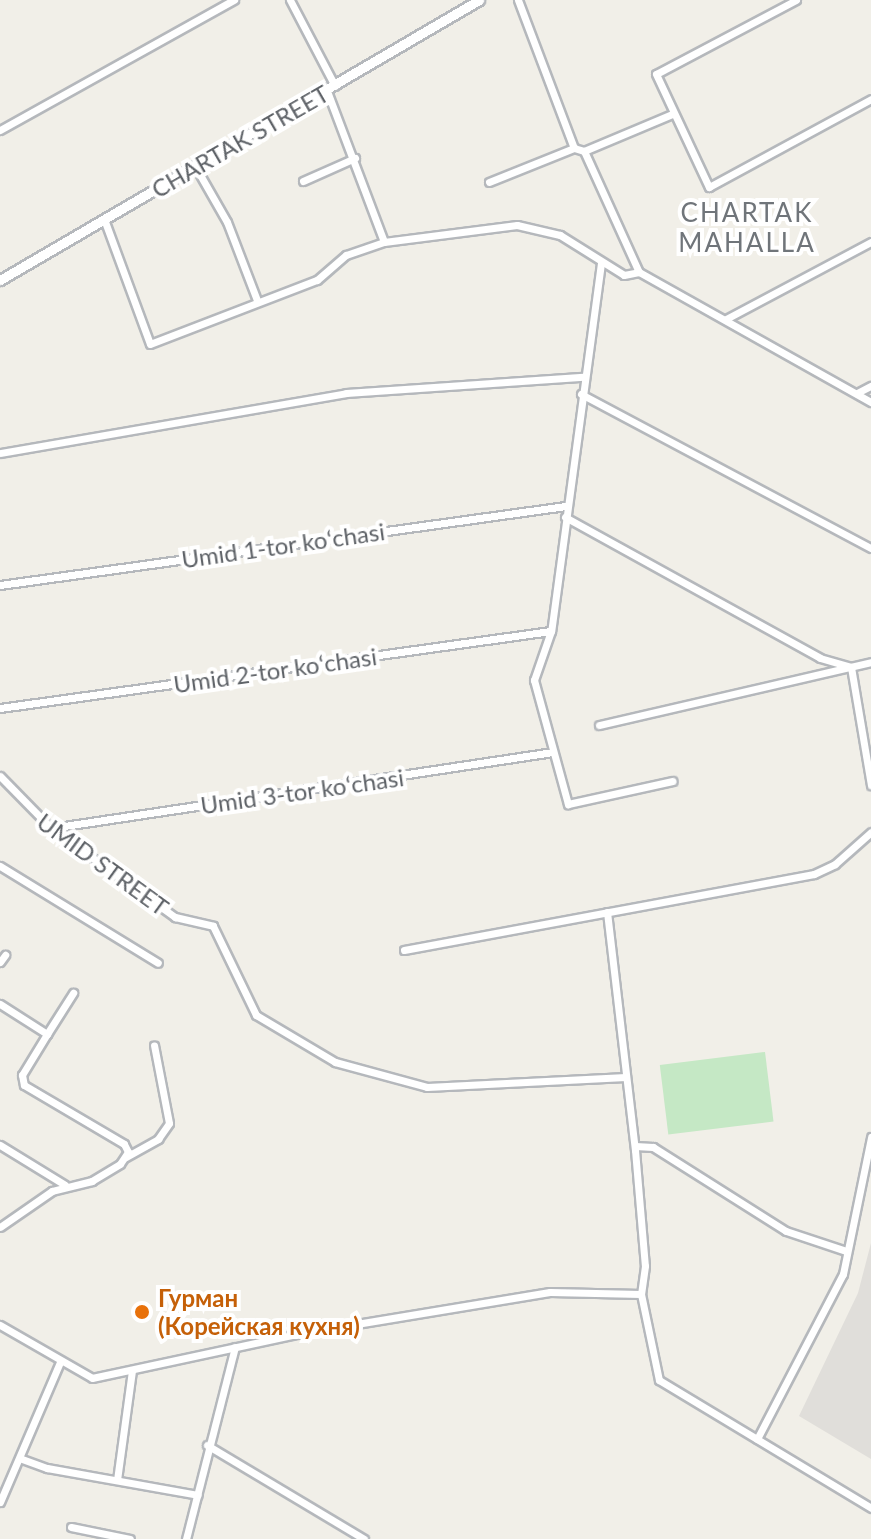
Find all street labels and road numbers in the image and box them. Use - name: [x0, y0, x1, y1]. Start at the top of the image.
- street label: CHARTAK STREET: [146, 79, 334, 203]
- street label: Umid 1-tor koʻchasi: [179, 516, 387, 574]
- street label: Umid 2-tor koʻchasi: [171, 641, 379, 699]
- street label: Umid 3-tor koʻchasi: [198, 762, 406, 820]
- street label: UMID STREET: [32, 807, 174, 921]

